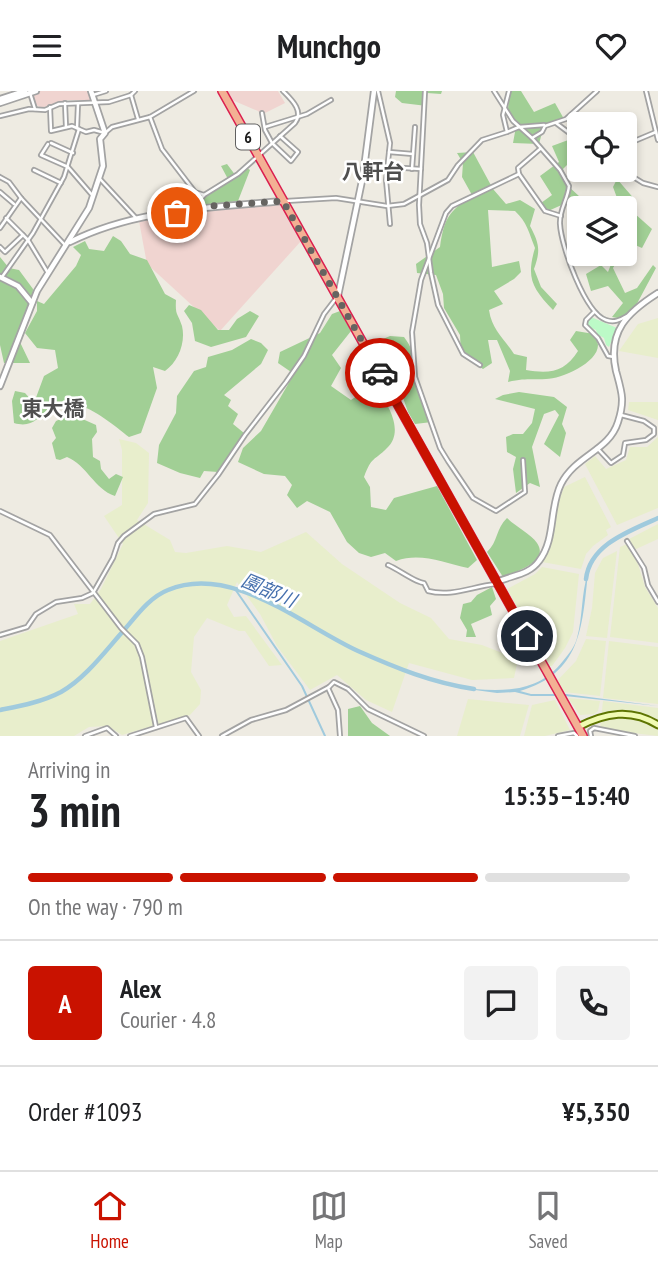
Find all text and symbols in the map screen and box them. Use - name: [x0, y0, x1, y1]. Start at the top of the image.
- text: Munchgo: [277, 25, 381, 67]
- icon: menu: [28, 27, 66, 65]
- icon: heart: [592, 27, 630, 65]
- map controls: [567, 112, 637, 266]
- button: locate: [567, 112, 637, 182]
- road number: 6: [236, 125, 260, 149]
- district label: 八軒台: [342, 158, 405, 185]
- pin: [147, 183, 207, 243]
- icon: bag: [158, 194, 196, 232]
- button: layers: [567, 196, 637, 266]
- courier: [345, 338, 415, 408]
- icon: car: [361, 354, 399, 392]
- district label: 東大橋: [22, 395, 85, 422]
- water label: 園部川: [238, 568, 302, 613]
- pin: [497, 606, 557, 666]
- icon: home: [508, 617, 546, 655]
- text: Arriving in: [28, 755, 110, 784]
- text: 15:35–15:40: [503, 779, 630, 812]
- text: 3 min: [28, 780, 121, 840]
- text: On the way · 790 m: [28, 892, 183, 921]
- button: chat: [464, 966, 538, 1040]
- button: phone: [556, 966, 630, 1040]
- text: Alex: [120, 972, 161, 1005]
- text: A: [58, 987, 72, 1020]
- text: Courier · 4.8: [120, 1005, 216, 1034]
- text: Order #1093: [28, 1095, 143, 1128]
- text: ¥5,350: [562, 1095, 630, 1128]
- tab: Home: [90, 1187, 129, 1253]
- tab: Map: [310, 1187, 348, 1253]
- tab: Saved: [528, 1187, 568, 1253]

